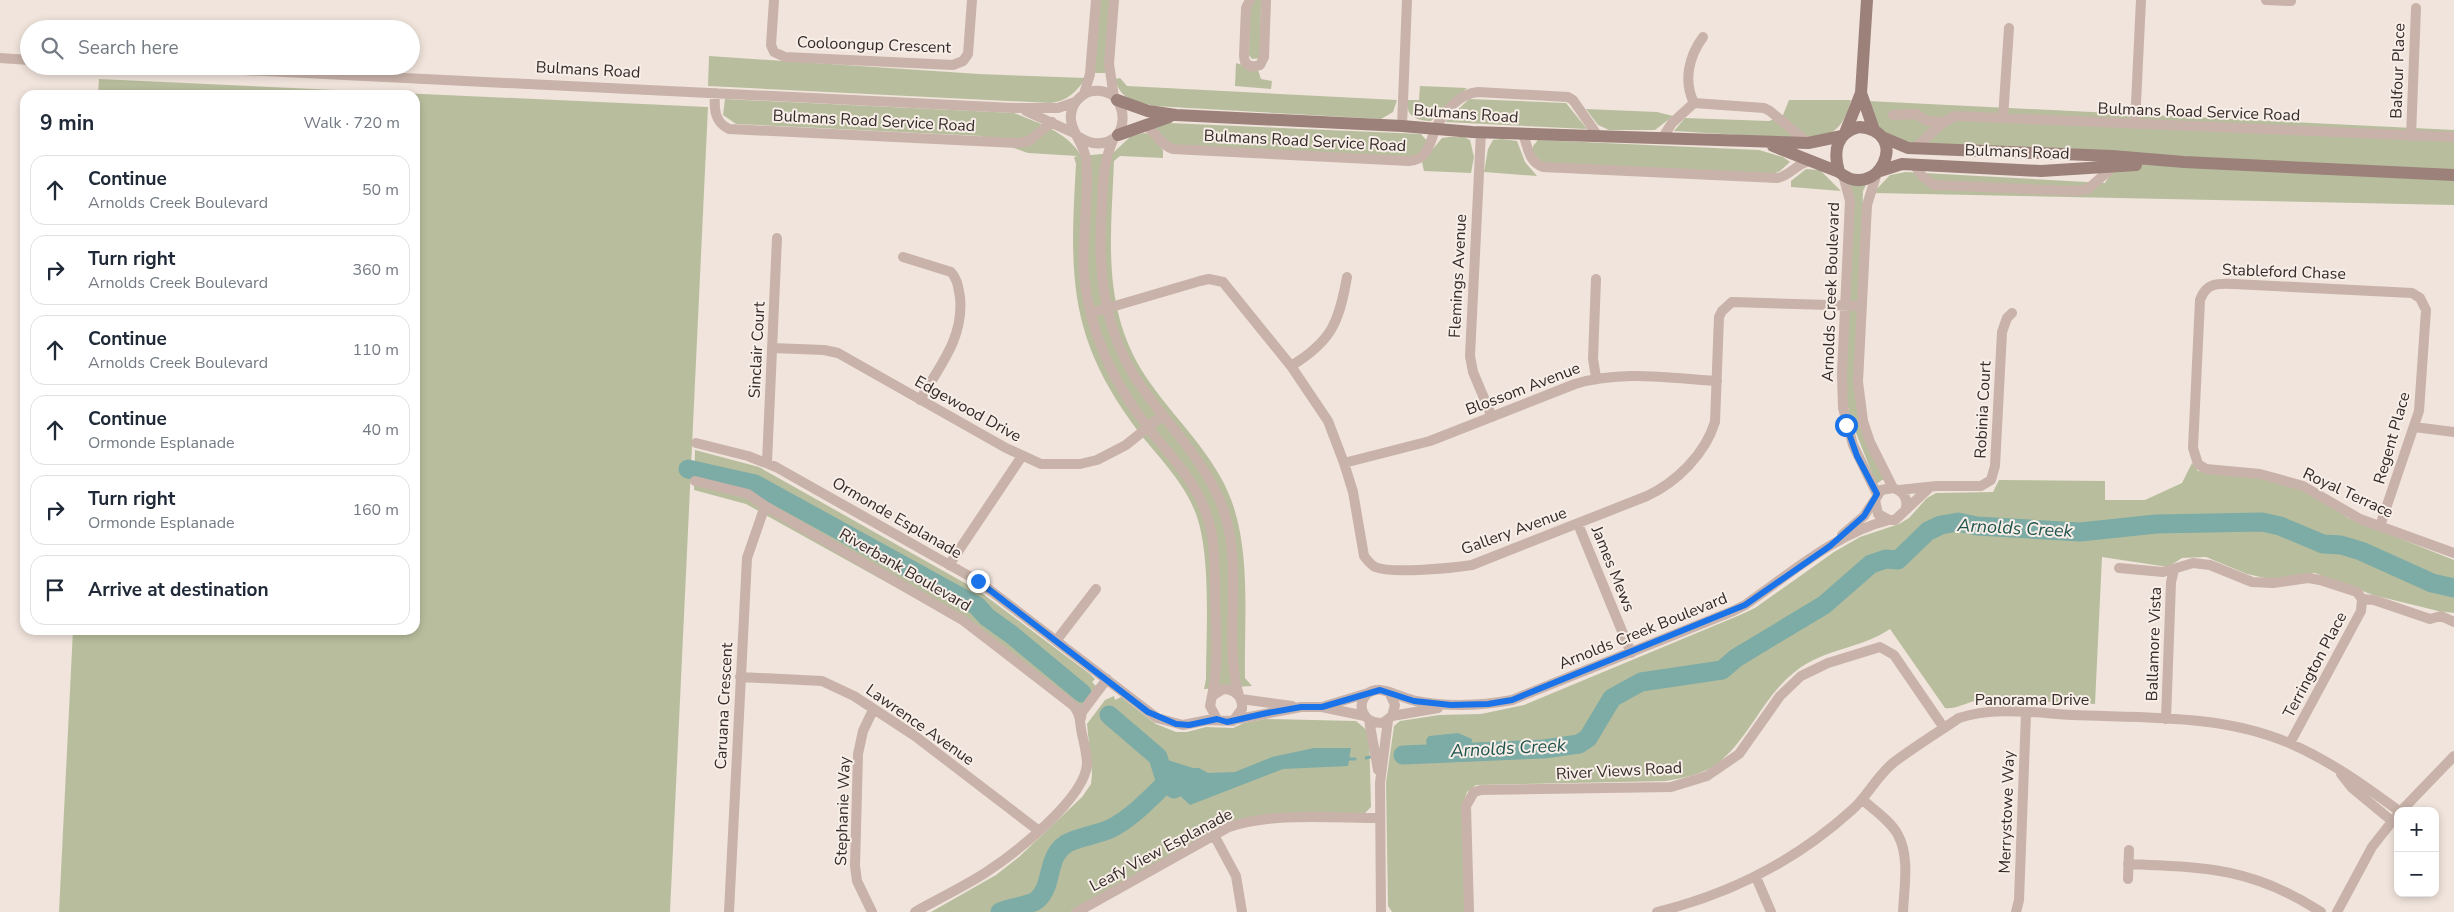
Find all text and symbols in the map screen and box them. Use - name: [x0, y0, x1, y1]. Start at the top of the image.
- search box: [20, 20, 420, 75]
- street label: Balfour Place: [2385, 23, 2411, 119]
- street label: Cooloongup Crescent: [796, 31, 952, 59]
- icon: search: [38, 34, 66, 62]
- text: Search here: [78, 35, 179, 61]
- street label: Bulmans Road: [535, 56, 641, 84]
- street label: Bulmans Road Service Road: [2097, 97, 2301, 127]
- street label: Bulmans Road: [1413, 99, 1519, 129]
- street label: Bulmans Road Service Road: [772, 105, 976, 137]
- text: 9 min: [40, 109, 94, 137]
- text: Walk · 720 m: [304, 112, 400, 134]
- street label: Bulmans Road Service Road: [1203, 125, 1407, 157]
- street label: Bulmans Road: [1964, 139, 2070, 165]
- text: Continue: [88, 166, 167, 192]
- icon: ahead: [41, 176, 69, 204]
- text: 50 m: [362, 179, 399, 201]
- text: Arnolds Creek Boulevard: [88, 192, 268, 214]
- street label: Arnolds Creek Boulevard: [1817, 202, 1845, 382]
- street label: Flemings Avenue: [1444, 213, 1472, 339]
- text: Turn right: [88, 246, 175, 272]
- icon: right: [41, 256, 69, 284]
- text: 360 m: [352, 259, 399, 281]
- street label: Stableford Chase: [2222, 259, 2346, 285]
- text: Arnolds Creek Boulevard: [88, 272, 268, 294]
- street label: Sinclair Court: [743, 301, 771, 399]
- text: Continue: [88, 326, 167, 352]
- icon: ahead: [41, 336, 69, 364]
- text: 110 m: [352, 339, 399, 361]
- text: Arnolds Creek Boulevard: [88, 352, 268, 374]
- street label: Blossom Avenue: [1463, 357, 1583, 421]
- street label: Robinia Court: [1969, 360, 1997, 459]
- street label: Edgewood Drive: [911, 371, 1025, 447]
- street label: Regent Place: [2368, 389, 2416, 487]
- text: Continue: [88, 406, 167, 432]
- route start: [1835, 414, 1858, 437]
- icon: ahead: [41, 416, 69, 444]
- text: 40 m: [362, 419, 399, 441]
- text: Ormonde Esplanade: [88, 432, 235, 454]
- street label: Royal Terrace: [2299, 462, 2397, 524]
- street label: Ormonde Esplanade: [828, 472, 966, 564]
- text: Turn right: [88, 486, 175, 512]
- icon: right: [41, 496, 69, 524]
- text: 160 m: [352, 499, 399, 521]
- street label: Gallery Avenue: [1458, 502, 1570, 560]
- text: Ormonde Esplanade: [88, 512, 235, 534]
- water label: Arnolds Creek: [1956, 513, 2074, 543]
- street label: James Mews: [1585, 522, 1640, 615]
- street label: Riverbank Boulevard: [835, 523, 975, 617]
- route end: [967, 570, 990, 593]
- icon: arrive: [41, 576, 69, 604]
- text: Arrive at destination: [88, 577, 269, 603]
- street label: Ballamore Vista: [2141, 586, 2167, 702]
- street label: Arnolds Creek Boulevard: [1555, 587, 1731, 675]
- street label: Terrington Place: [2278, 608, 2352, 722]
- street label: Caruana Crescent: [710, 642, 738, 770]
- street label: Lawrence Avenue: [861, 679, 979, 771]
- street label: Panorama Drive: [1975, 689, 2089, 711]
- water label: Arnolds Creek: [1449, 733, 1567, 763]
- street label: Merrystowe Way: [1994, 749, 2020, 874]
- street label: Stephanie Way: [830, 755, 856, 866]
- street label: River Views Road: [1555, 757, 1683, 785]
- street label: Leafy View Esplanade: [1086, 803, 1236, 897]
- map controls: [2394, 807, 2439, 897]
- button: +: [2394, 807, 2439, 852]
- button: −: [2394, 852, 2439, 897]

